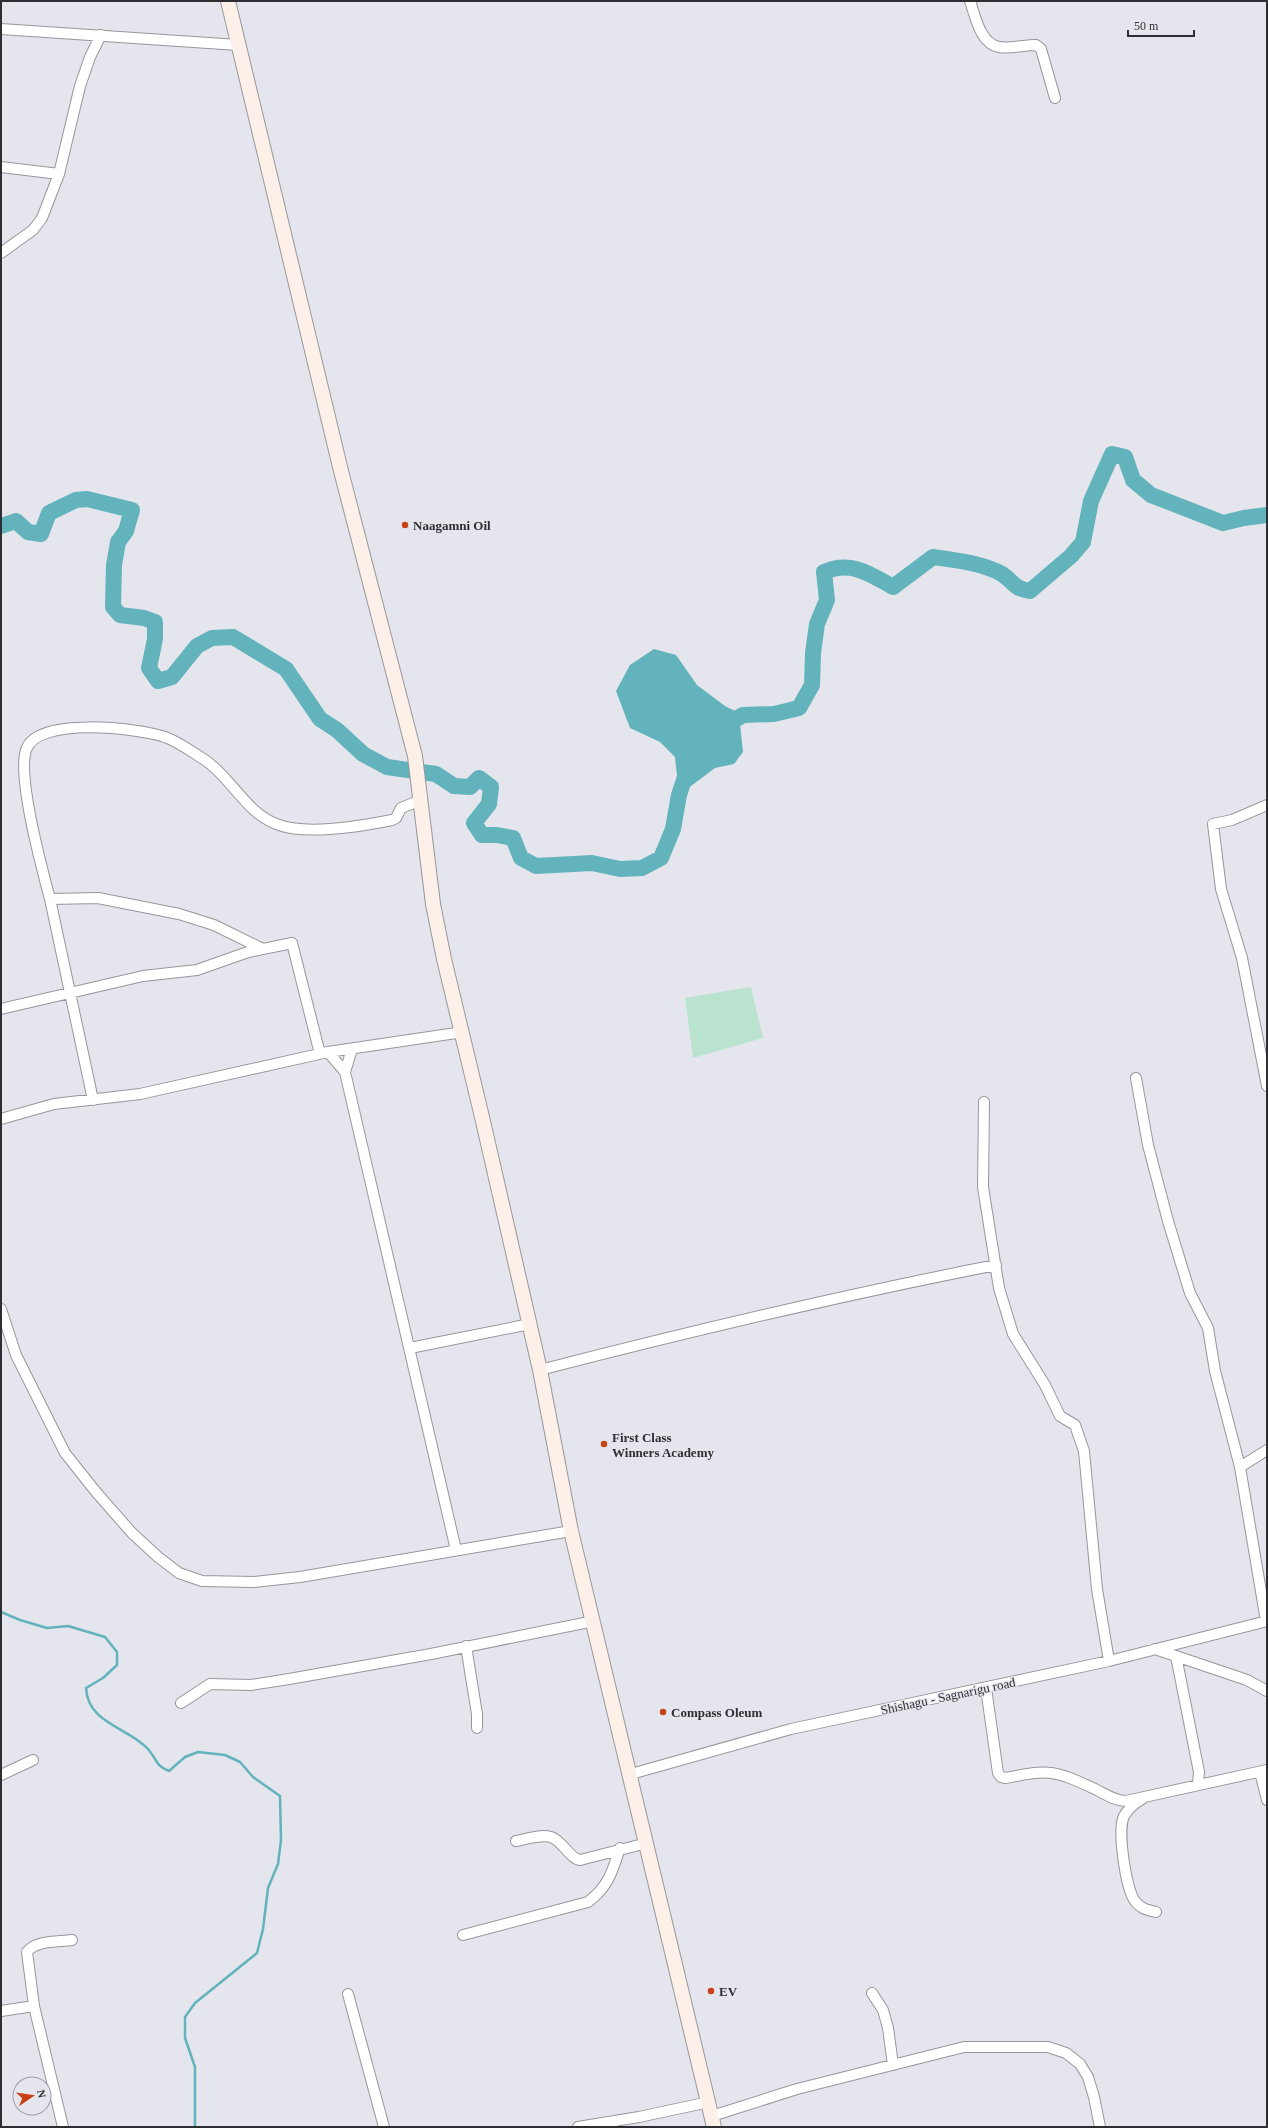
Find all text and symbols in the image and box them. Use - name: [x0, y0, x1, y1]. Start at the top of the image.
- scale bar: [1128, 12, 1194, 38]
- text: 50 m: [1134, 19, 1159, 33]
- place label: Naagamni Oil: [413, 518, 491, 533]
- marker: Naagamni Oil: [400, 520, 410, 530]
- place label: First Class Winners Academy: [612, 1430, 714, 1460]
- marker: First Class Winners Academy: [599, 1439, 609, 1449]
- street label: Shishagu - Sagnarigu road: [879, 1674, 1017, 1718]
- place label: Compass Oleum: [671, 1705, 763, 1720]
- marker: Compass Oleum: [658, 1707, 668, 1717]
- place label: EV: [719, 1984, 738, 1999]
- marker: EV: [706, 1986, 716, 1996]
- north arrow: [12, 2076, 52, 2116]
- text: N: [35, 2089, 48, 2099]

